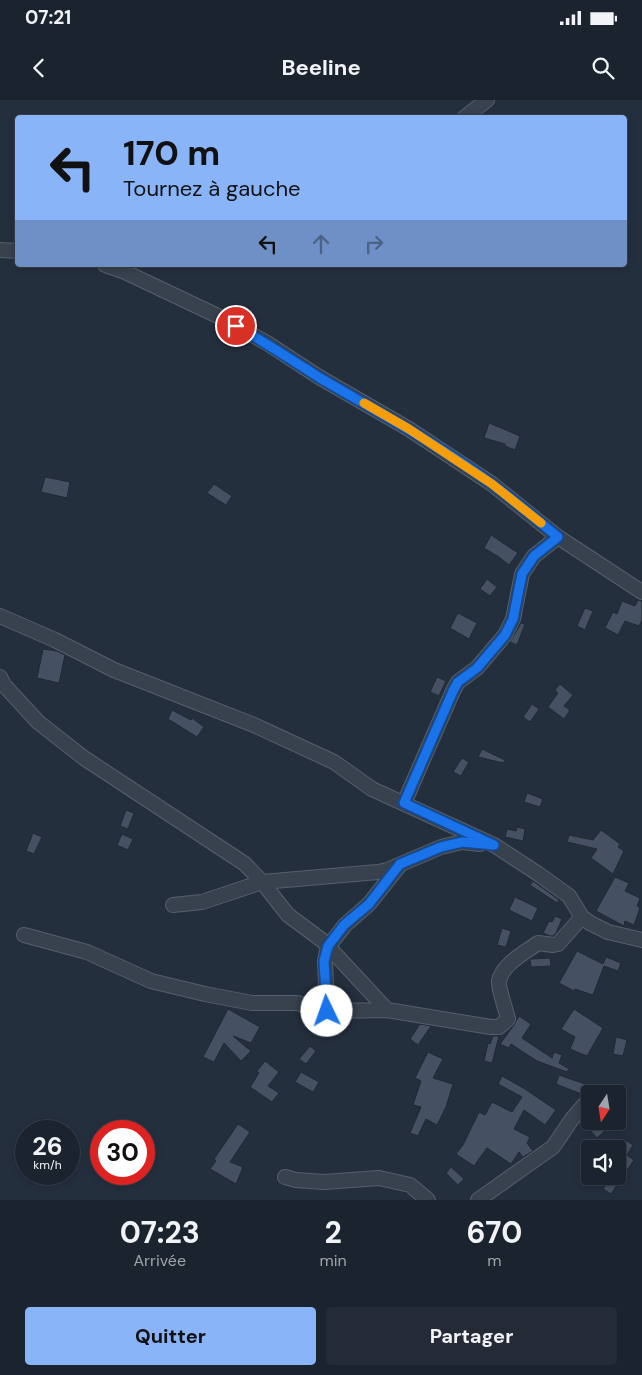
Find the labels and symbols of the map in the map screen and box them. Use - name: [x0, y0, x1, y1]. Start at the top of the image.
- pin: [215, 305, 257, 347]
- position arrow: [300, 984, 352, 1036]
- north arrow: [581, 1085, 626, 1130]
- speed limit sign: 30: [90, 1120, 155, 1185]

